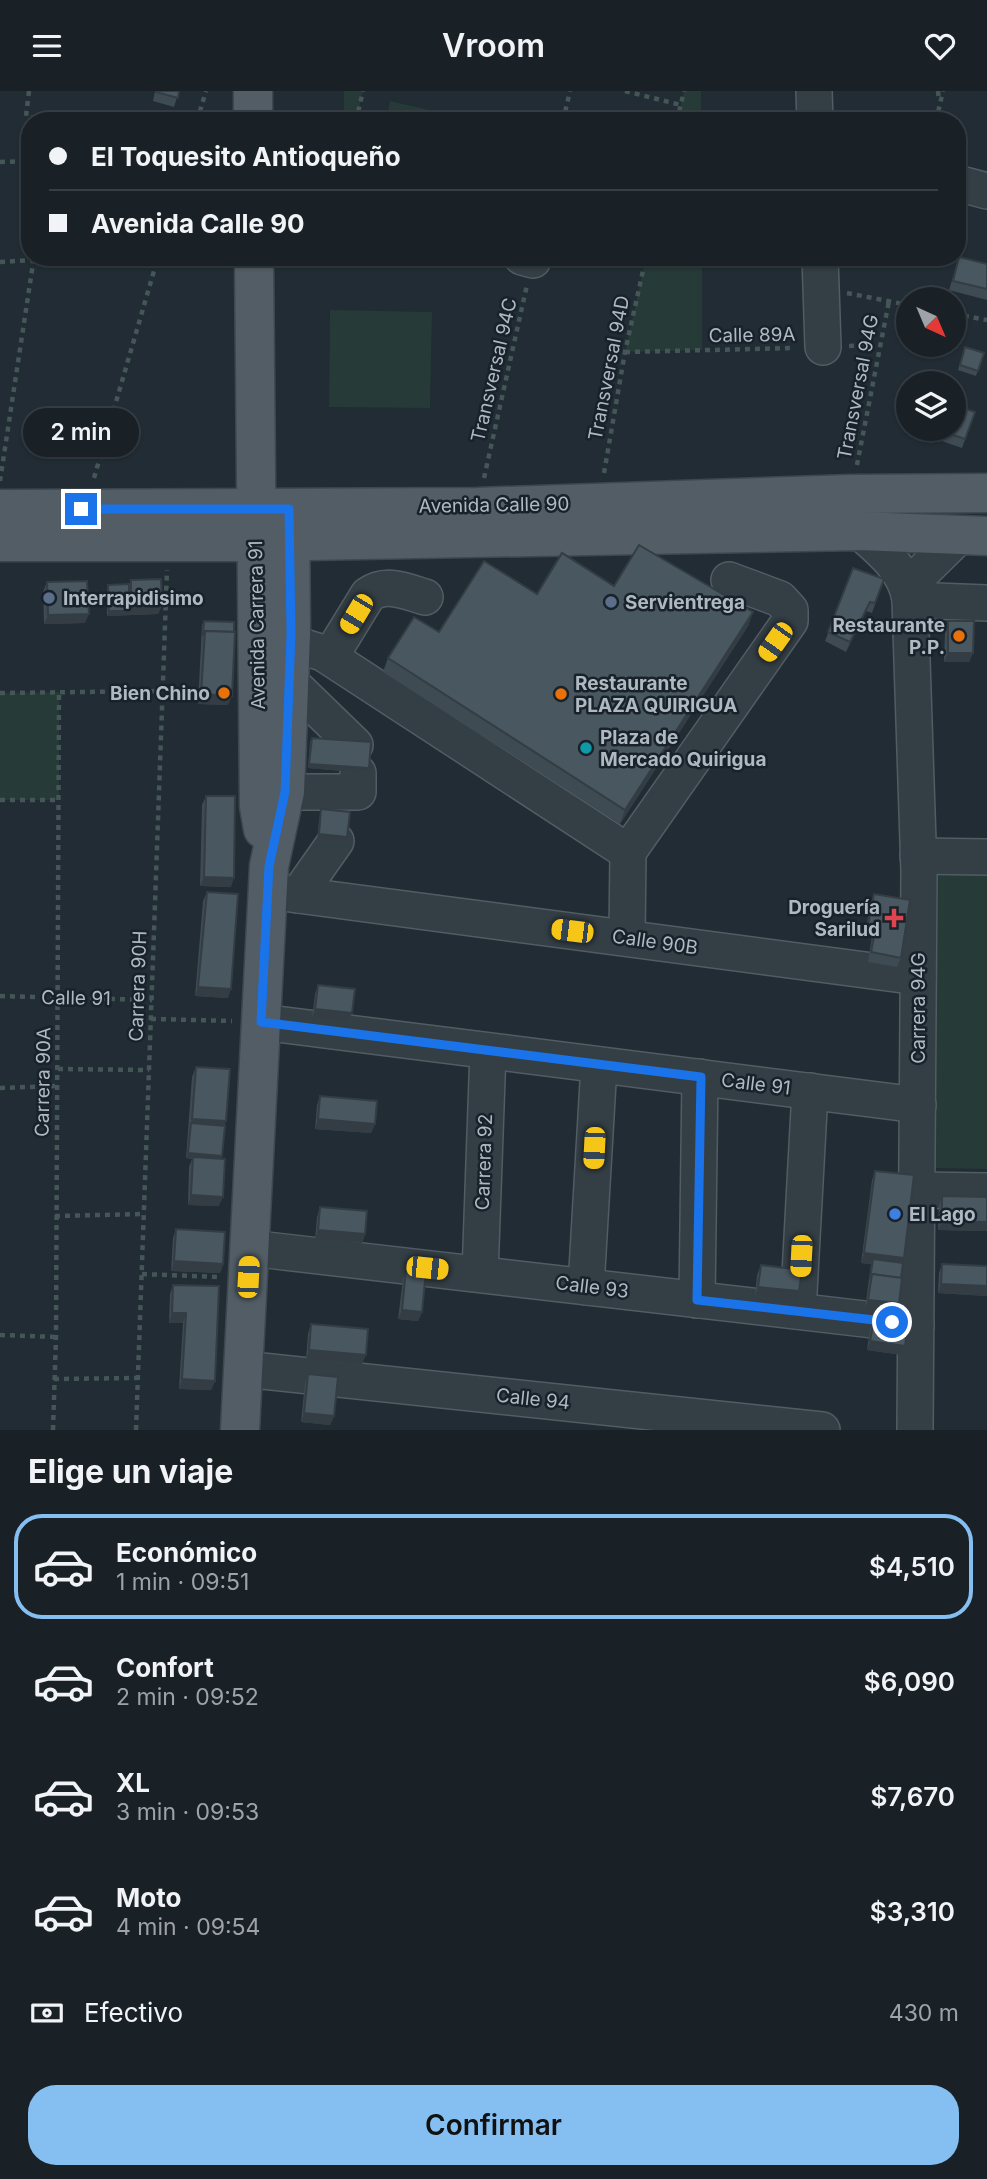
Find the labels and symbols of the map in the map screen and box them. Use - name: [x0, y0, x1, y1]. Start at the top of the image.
- north arrow: [896, 287, 966, 357]
- street label: Transversal 94D: [584, 294, 634, 442]
- street label: Transversal 94C: [466, 296, 522, 444]
- street label: Transversal 94G: [833, 312, 883, 462]
- street label: Calle 89A: [708, 323, 796, 347]
- callout: 2 min: [23, 407, 139, 457]
- street label: Avenida Calle 90: [418, 492, 570, 518]
- route end: [65, 493, 97, 525]
- street label: Avenida Carrera 91: [244, 540, 270, 710]
- place label: Interrapidisimo: [63, 587, 204, 610]
- marker: Interrapidisimo: [41, 590, 57, 606]
- car: [337, 591, 376, 637]
- place label: Servientrega: [625, 591, 745, 614]
- marker: Servientrega: [603, 594, 619, 610]
- place label: Restaurante P.P.: [832, 614, 945, 659]
- car: [755, 619, 796, 665]
- marker: Restaurante P.P.: [951, 628, 967, 644]
- place label: Restaurante PLAZA QUIRIGUA: [575, 672, 737, 717]
- place label: Bien Chino: [110, 682, 210, 705]
- marker: Bien Chino: [216, 685, 232, 701]
- marker: Restaurante PLAZA QUIRIGUA: [553, 686, 569, 702]
- place label: Plaza de Mercado Quirigua: [600, 726, 766, 771]
- marker: Plaza de Mercado Quirigua: [578, 740, 594, 756]
- place label: Droguería Sarilud: [788, 896, 880, 941]
- marker: Droguería Sarilud: [886, 910, 902, 926]
- car: [550, 918, 595, 944]
- street label: Calle 90B: [611, 925, 699, 959]
- street label: Carrera 90H: [125, 930, 151, 1042]
- street label: Carrera 94G: [907, 952, 930, 1064]
- street label: Calle 91: [41, 986, 111, 1010]
- street label: Carrera 90A: [31, 1027, 55, 1137]
- street label: Calle 91: [720, 1068, 792, 1100]
- street label: Carrera 92: [471, 1113, 497, 1211]
- car: [583, 1126, 606, 1170]
- place label: El Lago: [909, 1203, 976, 1226]
- marker: El Lago: [887, 1206, 903, 1222]
- car: [790, 1234, 813, 1278]
- car: [237, 1255, 260, 1299]
- car: [406, 1255, 449, 1281]
- street label: Calle 93: [554, 1271, 630, 1303]
- route start: [876, 1306, 908, 1338]
- street label: Calle 94: [495, 1384, 571, 1414]

